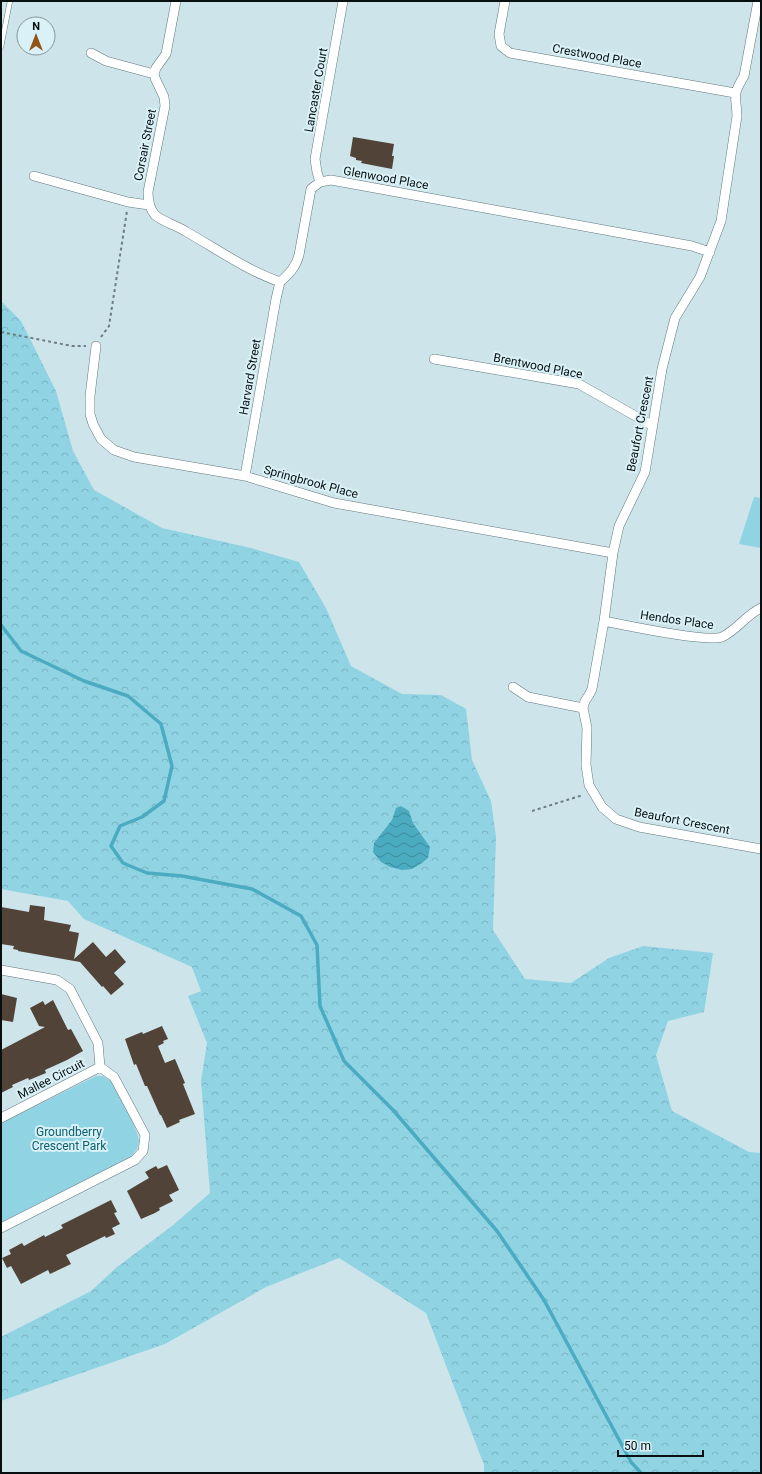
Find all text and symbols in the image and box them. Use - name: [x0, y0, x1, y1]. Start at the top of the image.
- north arrow: [16, 16, 56, 56]
- text: N: [32, 20, 40, 33]
- street label: Crestwood Place: [551, 41, 643, 71]
- street label: Lancaster Court: [302, 47, 330, 133]
- street label: Corsair Street: [131, 108, 159, 182]
- street label: Glenwood Place: [342, 164, 430, 192]
- street label: Harvard Street: [236, 338, 264, 416]
- street label: Brentwood Place: [492, 350, 584, 382]
- street label: Beaufort Crescent: [624, 375, 656, 473]
- street label: Springbrook Place: [262, 463, 360, 501]
- street label: Hendos Place: [639, 608, 715, 632]
- street label: Beaufort Crescent: [633, 805, 731, 837]
- street label: Mallee Circuit: [15, 1056, 87, 1102]
- park label: Groundberry Crescent Park: [32, 1125, 107, 1153]
- scale bar: [618, 1432, 703, 1458]
- text: 50 m: [624, 1439, 651, 1453]

